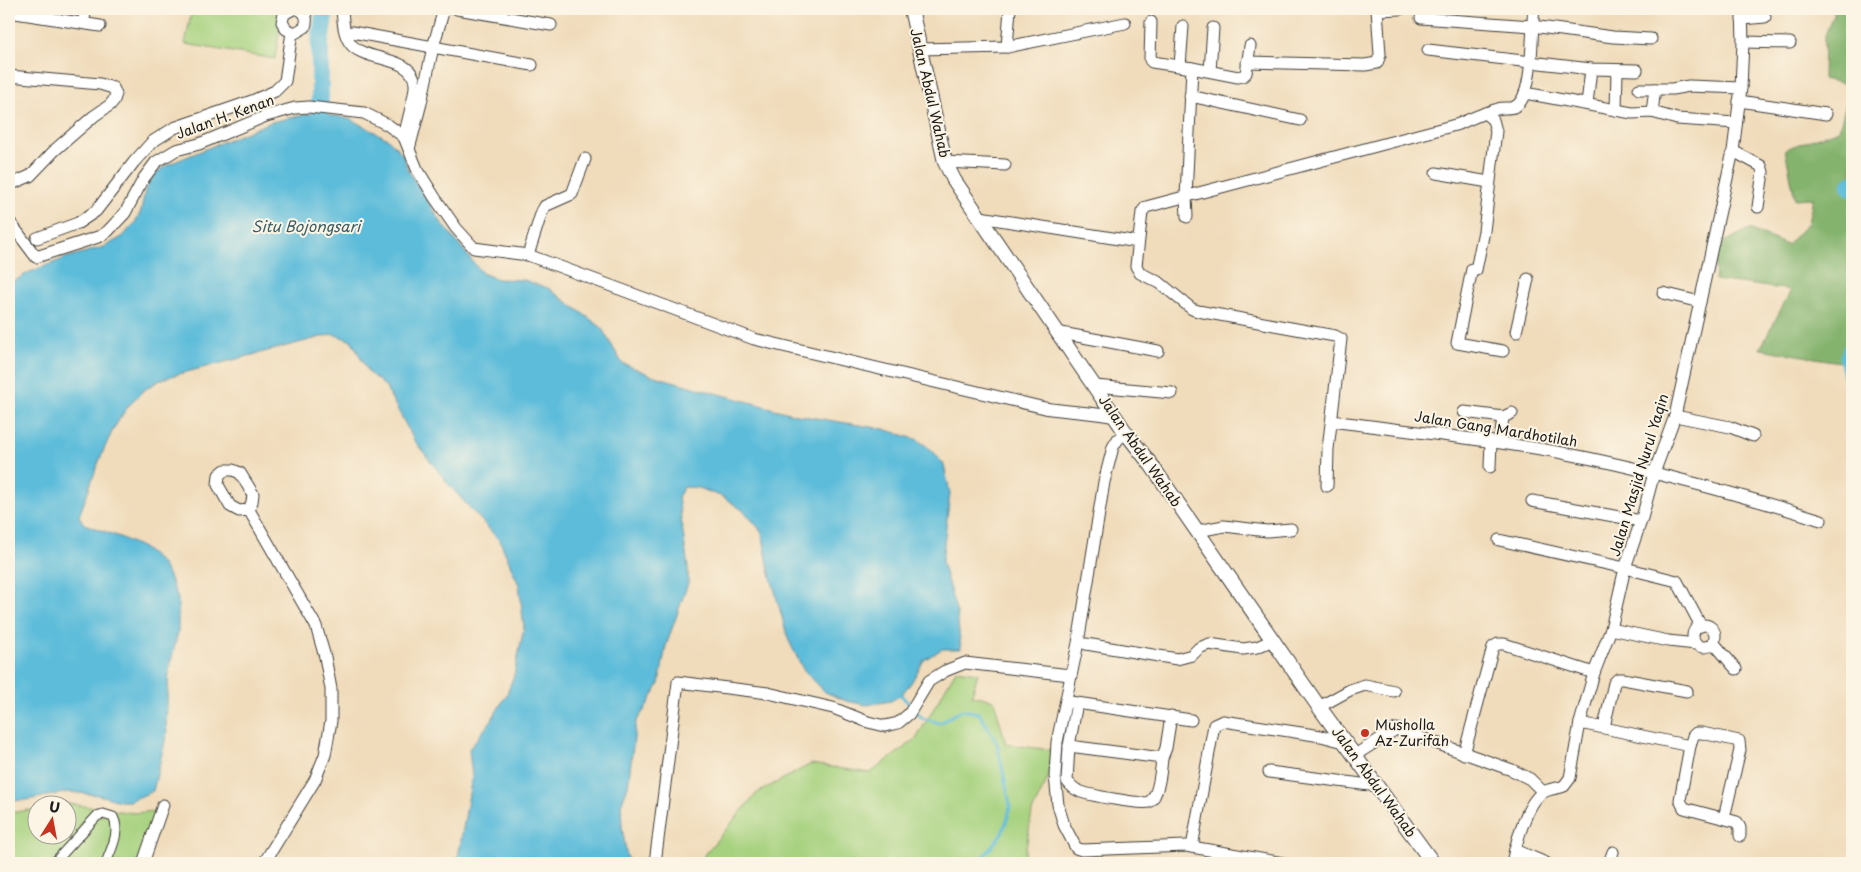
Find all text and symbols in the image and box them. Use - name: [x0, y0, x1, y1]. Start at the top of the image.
- street label: Jalan Abdul Wahab: [905, 26, 956, 160]
- street label: Jalan H. Kenan: [173, 89, 277, 144]
- water label: Situ Bojongsari: [252, 214, 363, 237]
- street label: Jalan Abdul Wahab: [1094, 390, 1187, 511]
- street label: Jalan Masjid Nurul Yaqin: [1604, 391, 1673, 559]
- street label: Jalan Gang Mardhotilah: [1413, 405, 1579, 452]
- place label: Musholla Az-Zurifah: [1375, 714, 1449, 751]
- street label: Jalan Abdul Wahab: [1327, 722, 1422, 841]
- marker: Musholla Az-Zurifah: [1359, 727, 1371, 739]
- north arrow: [28, 794, 78, 844]
- text: U: [47, 795, 62, 818]

